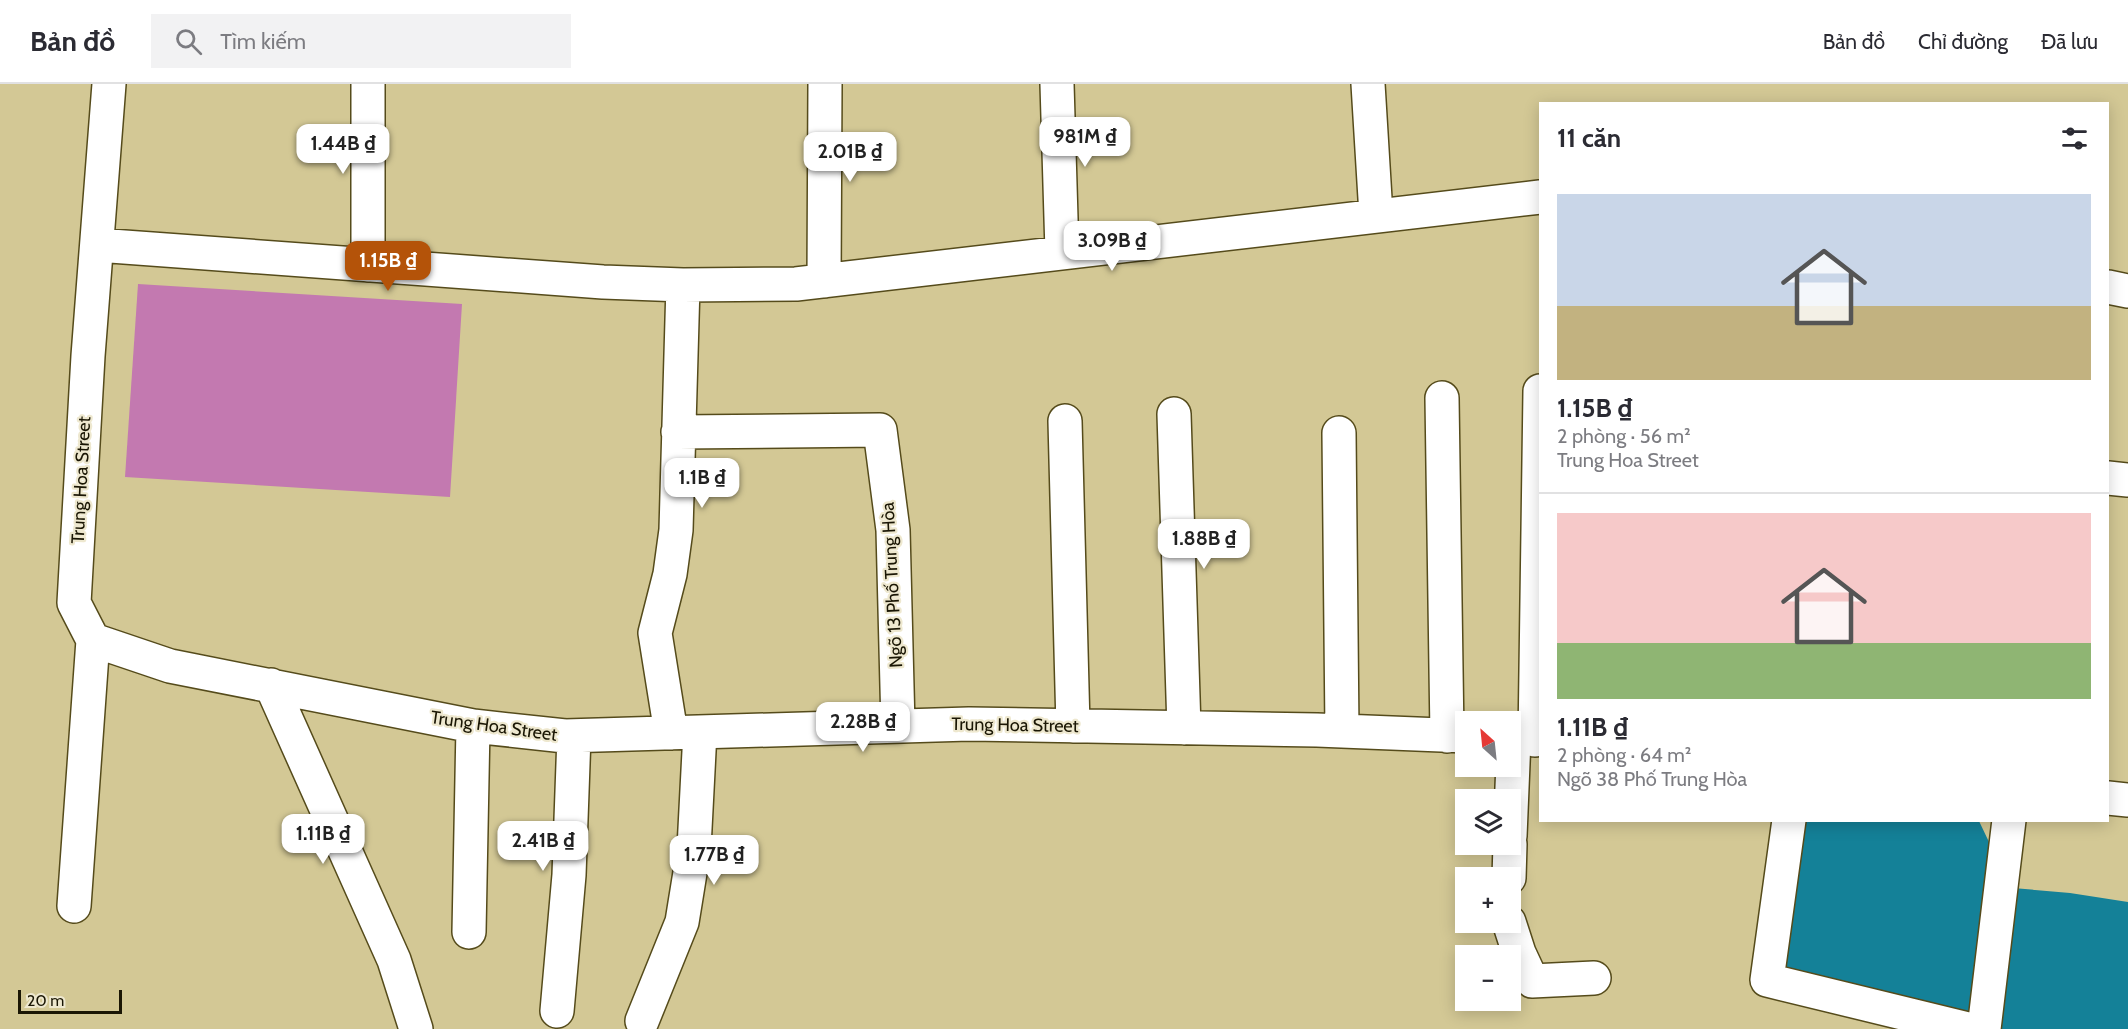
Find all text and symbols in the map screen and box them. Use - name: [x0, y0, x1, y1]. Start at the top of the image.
- search box: [151, 14, 571, 68]
- text: Bản đồ: [30, 24, 115, 58]
- icon: search: [172, 25, 205, 58]
- text: Tìm kiếm: [220, 28, 306, 55]
- text: Bản đồ: [1823, 29, 1885, 54]
- text: Chỉ đường: [1918, 29, 2008, 54]
- text: Đã lưu: [2041, 29, 2098, 54]
- pin: 981M ₫: [1036, 117, 1134, 168]
- text: 11 căn: [1557, 122, 1621, 154]
- icon: filters: [2058, 122, 2091, 155]
- pin: 1.44B ₫: [288, 124, 398, 175]
- text: 981M ₫: [1053, 124, 1117, 148]
- text: 1.44B ₫: [310, 131, 376, 155]
- pin: 2.01B ₫: [795, 132, 905, 183]
- text: 2.01B ₫: [818, 139, 882, 163]
- pin: 3.09B ₫: [1057, 221, 1167, 272]
- text: 3.09B ₫: [1078, 228, 1146, 252]
- icon: home: [1770, 233, 1878, 341]
- pin: 1.15B ₫: [333, 241, 443, 292]
- text: 1.15B ₫: [359, 248, 417, 272]
- text: 1.15B ₫: [1557, 392, 1632, 424]
- street label: Trung Hoa Street: [67, 416, 95, 544]
- text: 2 phòng · 56 m²: [1557, 424, 1691, 448]
- text: Trung Hoa Street: [1557, 448, 1699, 472]
- pin: 1.1B ₫: [653, 458, 751, 509]
- text: 1.1B ₫: [678, 465, 726, 489]
- street label: Ngõ 13 Phố Trung Hòa: [877, 501, 907, 669]
- pin: 1.88B ₫: [1149, 519, 1259, 570]
- text: 1.88B ₫: [1172, 526, 1236, 550]
- icon: home: [1770, 552, 1878, 660]
- pin: 2.28B ₫: [808, 702, 918, 753]
- street label: Trung Hoa Street: [429, 706, 559, 746]
- text: 2.28B ₫: [830, 709, 896, 733]
- north arrow: [1455, 711, 1521, 777]
- map controls: [1455, 711, 1521, 1011]
- text: 1.11B ₫: [1557, 711, 1628, 743]
- street label: Trung Hoa Street: [951, 713, 1079, 737]
- text: 2 phòng · 64 m²: [1557, 743, 1691, 767]
- text: Ngõ 38 Phố Trung Hòa: [1557, 767, 1747, 791]
- button: layers: [1455, 789, 1521, 855]
- pin: 1.11B ₫: [268, 814, 378, 865]
- text: 1.11B ₫: [296, 821, 350, 845]
- pin: 2.41B ₫: [488, 821, 598, 872]
- text: 2.41B ₫: [511, 828, 575, 852]
- pin: 1.77B ₫: [659, 835, 769, 886]
- text: 1.77B ₫: [684, 842, 744, 866]
- button: +: [1455, 867, 1521, 933]
- button: −: [1455, 945, 1521, 1011]
- scale bar: [18, 987, 122, 1014]
- text: 20 m: [27, 991, 64, 1010]

